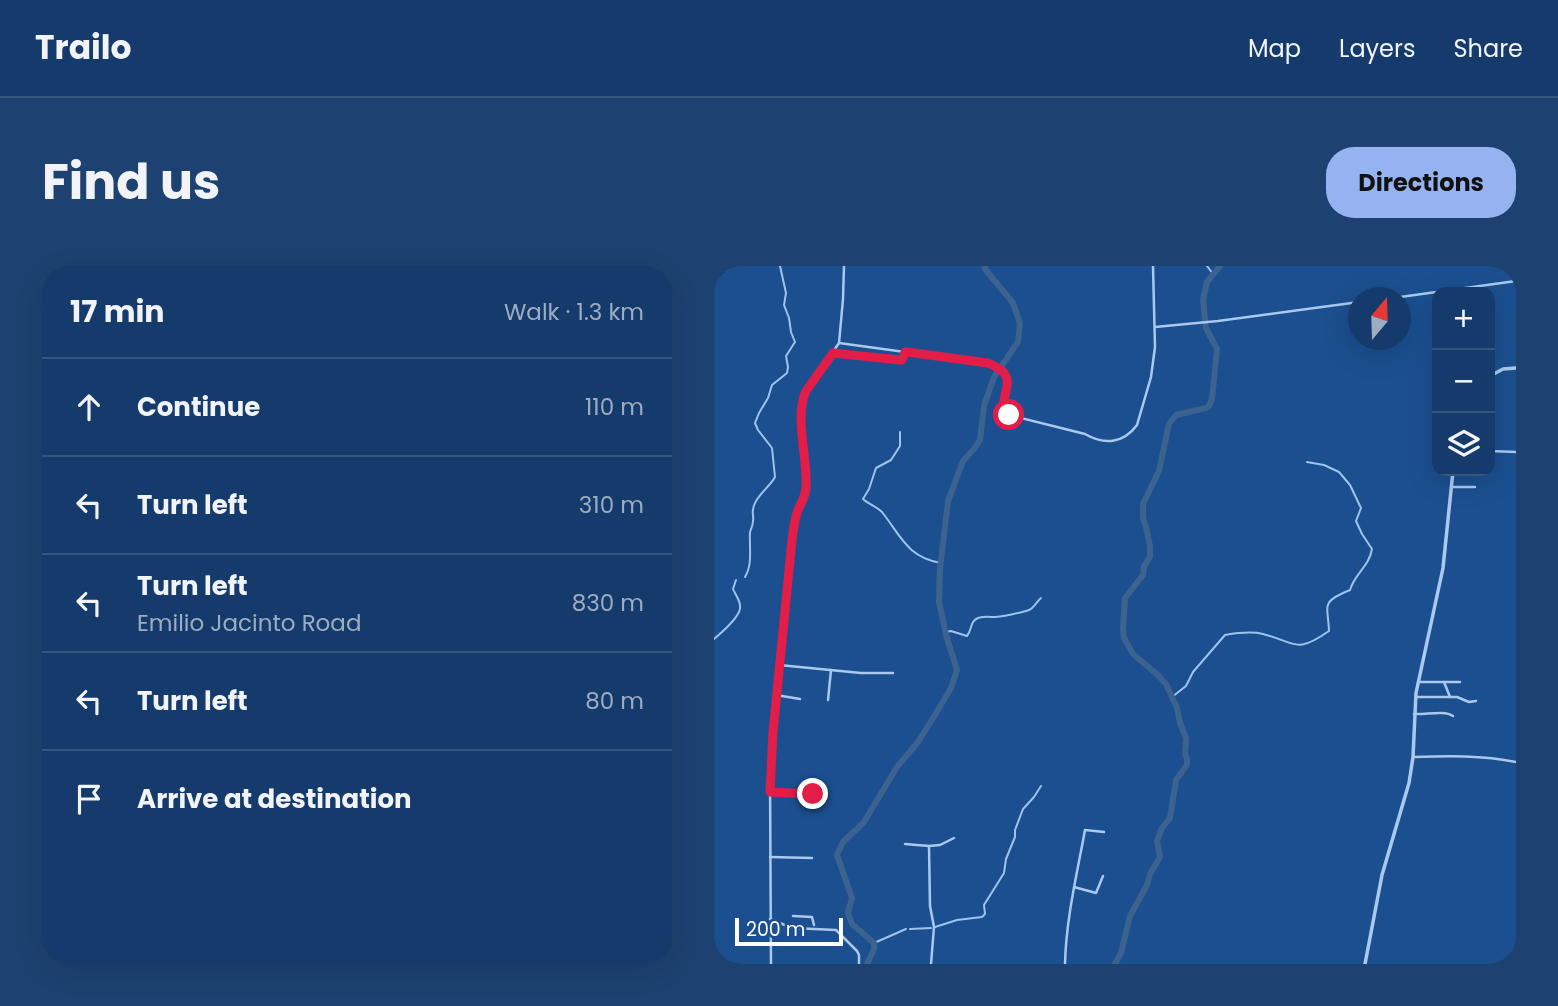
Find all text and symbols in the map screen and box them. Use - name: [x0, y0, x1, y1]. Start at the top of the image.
- text: Trailo: [35, 24, 132, 71]
- text: Map: [1248, 32, 1301, 65]
- text: Layers: [1339, 32, 1415, 65]
- text: Share: [1453, 32, 1523, 65]
- button: Directions: [1326, 147, 1516, 218]
- text: Find us: [42, 148, 220, 216]
- north arrow: [1348, 287, 1411, 350]
- map controls: [1432, 287, 1495, 476]
- button: +: [1432, 287, 1495, 350]
- text: 17 min: [70, 290, 165, 333]
- text: Walk · 1.3 km: [504, 296, 644, 328]
- button: −: [1432, 350, 1495, 413]
- icon: ahead: [70, 388, 108, 426]
- text: Continue: [137, 389, 260, 425]
- text: 110 m: [585, 391, 644, 423]
- route start: [993, 399, 1024, 430]
- button: layers: [1432, 413, 1495, 476]
- icon: left: [70, 486, 108, 524]
- text: Turn left: [137, 487, 248, 523]
- text: 310 m: [579, 489, 644, 521]
- text: Turn left: [137, 568, 248, 604]
- icon: left: [70, 584, 108, 622]
- text: 830 m: [572, 587, 644, 619]
- text: Emilio Jacinto Road: [137, 607, 361, 639]
- icon: left: [70, 682, 108, 720]
- text: Turn left: [137, 683, 248, 719]
- text: 80 m: [585, 685, 644, 717]
- route end: [797, 778, 828, 809]
- icon: arrive: [70, 780, 108, 818]
- text: Arrive at destination: [137, 781, 412, 817]
- scale bar: [735, 915, 844, 947]
- text: 200 m: [746, 916, 805, 943]

